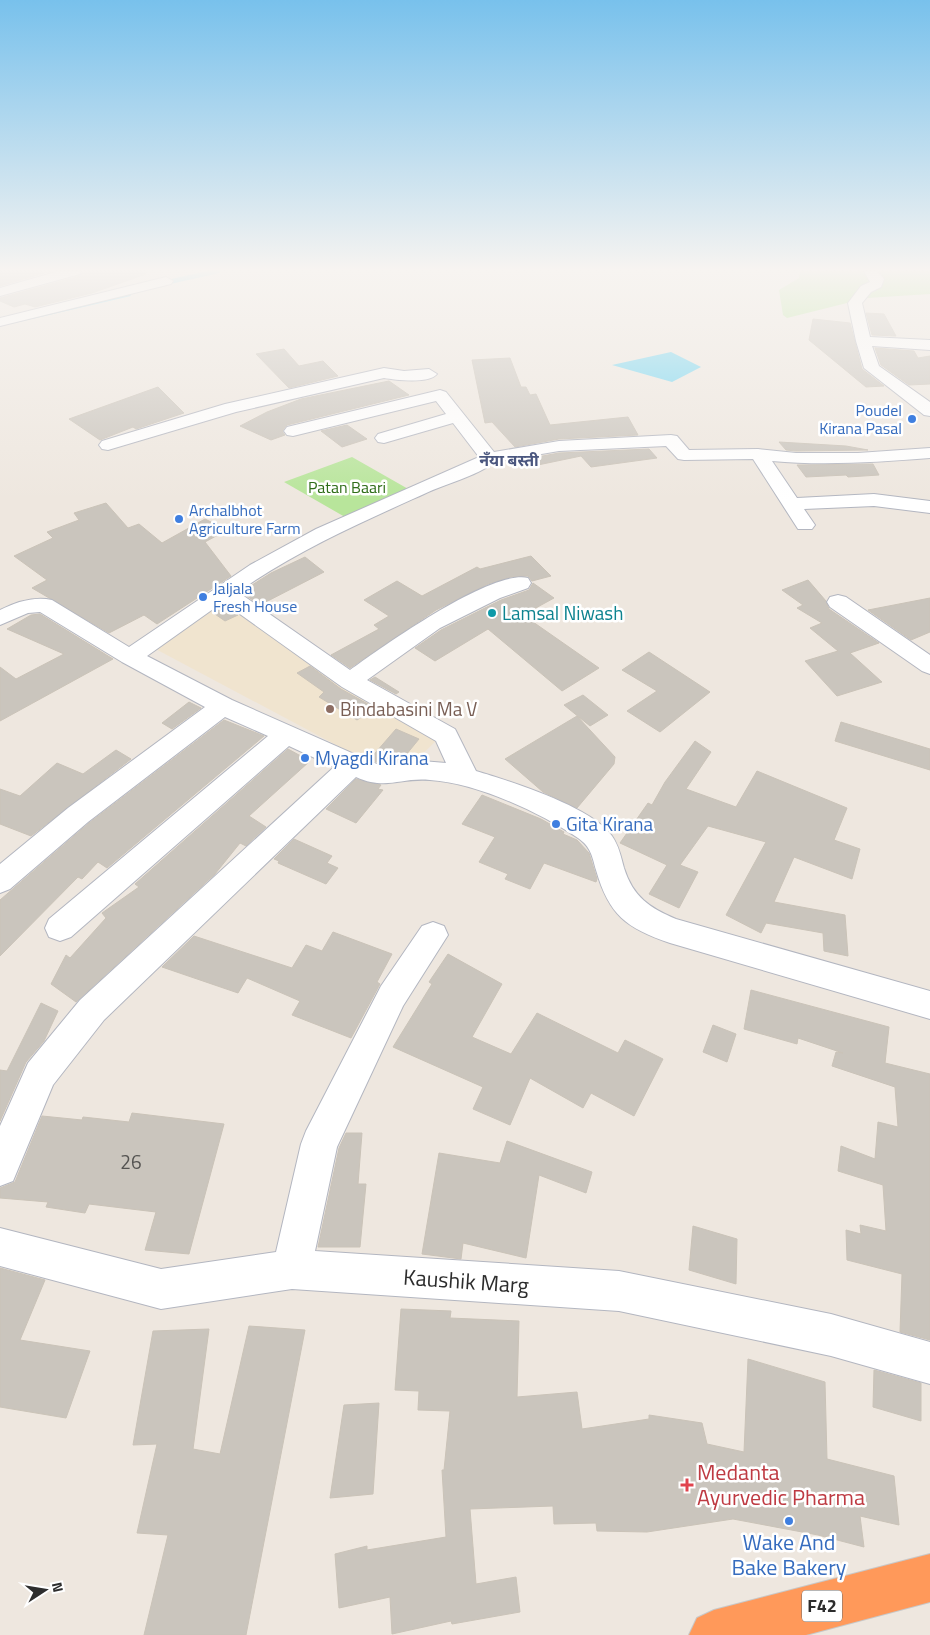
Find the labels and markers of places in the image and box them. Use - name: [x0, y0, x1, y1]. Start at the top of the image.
- place label: Poudel Kirana Pasal: [819, 398, 902, 440]
- marker: Poudel Kirana Pasal: [906, 413, 918, 425]
- place label: Archalbhot Agriculture Farm: [189, 498, 301, 540]
- marker: Archalbhot Agriculture Farm: [173, 513, 185, 525]
- place label: Jaljala Fresh House: [213, 576, 297, 618]
- marker: Jaljala Fresh House: [197, 591, 209, 603]
- place label: Lamsal Niwash: [502, 598, 623, 627]
- marker: Lamsal Niwash: [486, 607, 498, 619]
- place label: Bindabasini Ma V: [340, 694, 477, 723]
- marker: Bindabasini Ma V: [324, 703, 336, 715]
- place label: Myagdi Kirana: [315, 743, 429, 772]
- marker: Myagdi Kirana: [299, 752, 311, 764]
- place label: Gita Kirana: [566, 809, 654, 838]
- marker: Gita Kirana: [550, 818, 562, 830]
- place label: Medanta Ayurvedic Pharma: [697, 1455, 865, 1514]
- marker: Medanta Ayurvedic Pharma: [681, 1479, 693, 1491]
- marker: Wake And Bake Bakery: [783, 1515, 795, 1527]
- place label: Wake And Bake Bakery: [732, 1525, 847, 1584]

